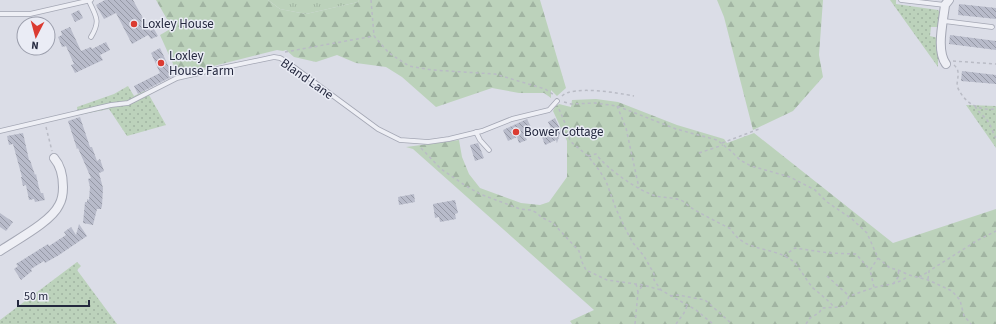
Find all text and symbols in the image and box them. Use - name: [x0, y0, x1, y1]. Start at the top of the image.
- place label: Loxley House: [142, 15, 214, 33]
- north arrow: [16, 16, 56, 56]
- marker: Loxley House: [129, 19, 139, 29]
- text: N: [31, 38, 39, 53]
- place label: Loxley House Farm: [169, 47, 234, 80]
- street label: Bland Lane: [277, 54, 337, 104]
- marker: Loxley House Farm: [156, 58, 166, 68]
- place label: Bower Cottage: [524, 123, 603, 141]
- marker: Bower Cottage: [511, 127, 521, 137]
- scale bar: [18, 282, 89, 308]
- text: 50 m: [24, 288, 48, 305]

